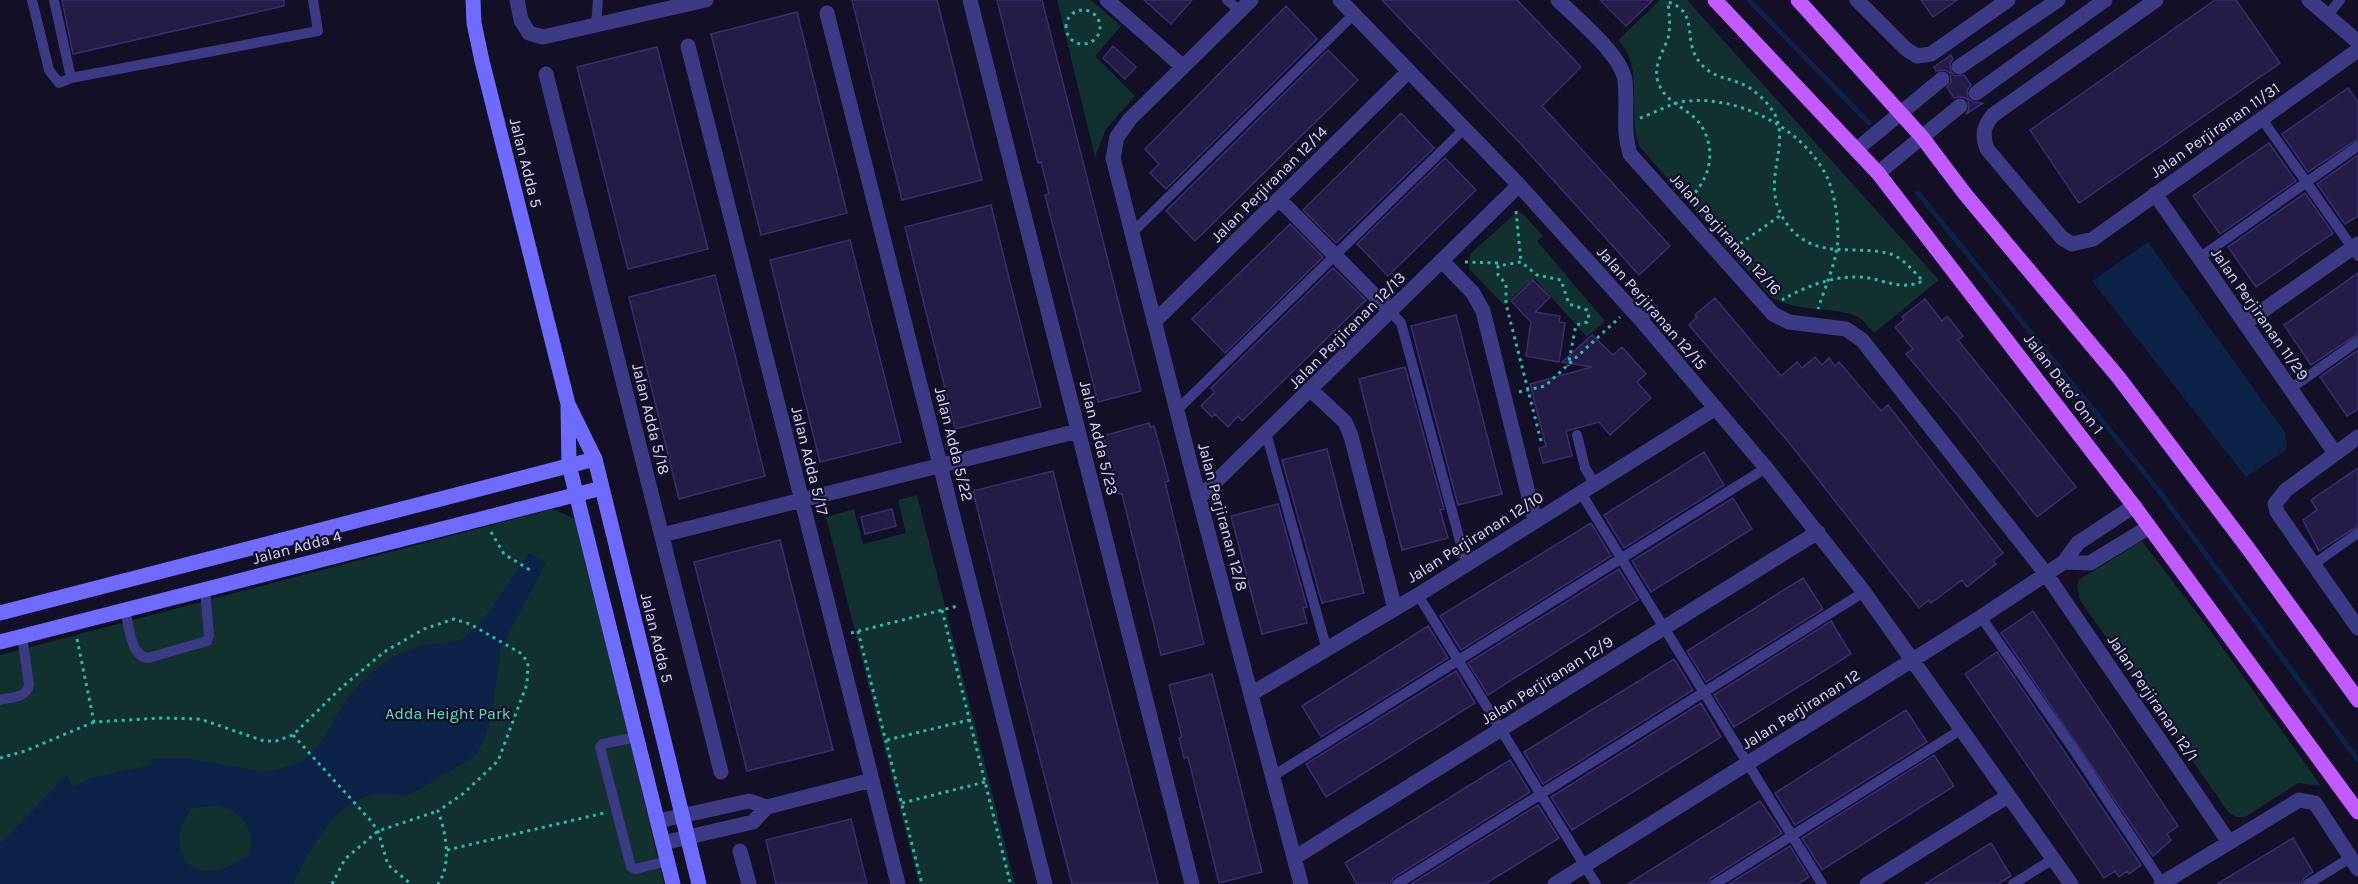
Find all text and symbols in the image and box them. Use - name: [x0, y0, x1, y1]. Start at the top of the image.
- street label: Jalan Perjiranan 11/31: [2147, 78, 2283, 182]
- street label: Jalan Adda 5: [506, 116, 546, 210]
- street label: Jalan Perjiranan 12/14: [1207, 122, 1331, 246]
- street label: Jalan Perjiranan 12/16: [1666, 169, 1786, 299]
- street label: Jalan Perjiranan 12/15: [1593, 243, 1711, 373]
- street label: Jalan Perjiranan 11/29: [2207, 244, 2313, 384]
- street label: Jalan Perjiranan 12/13: [1285, 268, 1409, 392]
- street label: Jalan Dato' Onn 1: [2020, 330, 2108, 438]
- street label: Jalan Adda 5/18: [628, 361, 674, 477]
- street label: Jalan Adda 5/23: [1076, 379, 1122, 497]
- street label: Jalan Adda 5/22: [931, 385, 977, 503]
- street label: Jalan Adda 5/17: [787, 405, 833, 518]
- street label: Jalan Perjiranan 12/8: [1194, 441, 1252, 593]
- street label: Jalan Perjiranan 12/10: [1403, 487, 1547, 587]
- street label: Jalan Adda 4: [250, 526, 344, 568]
- street label: Jalan Adda 5: [637, 591, 677, 685]
- street label: Jalan Perjiranan 12/1: [2104, 631, 2202, 765]
- street label: Jalan Perjiranan 12/9: [1478, 632, 1616, 728]
- street label: Jalan Perjiranan 12: [1738, 665, 1864, 753]
- park label: Adda Height Park: [385, 704, 511, 723]

